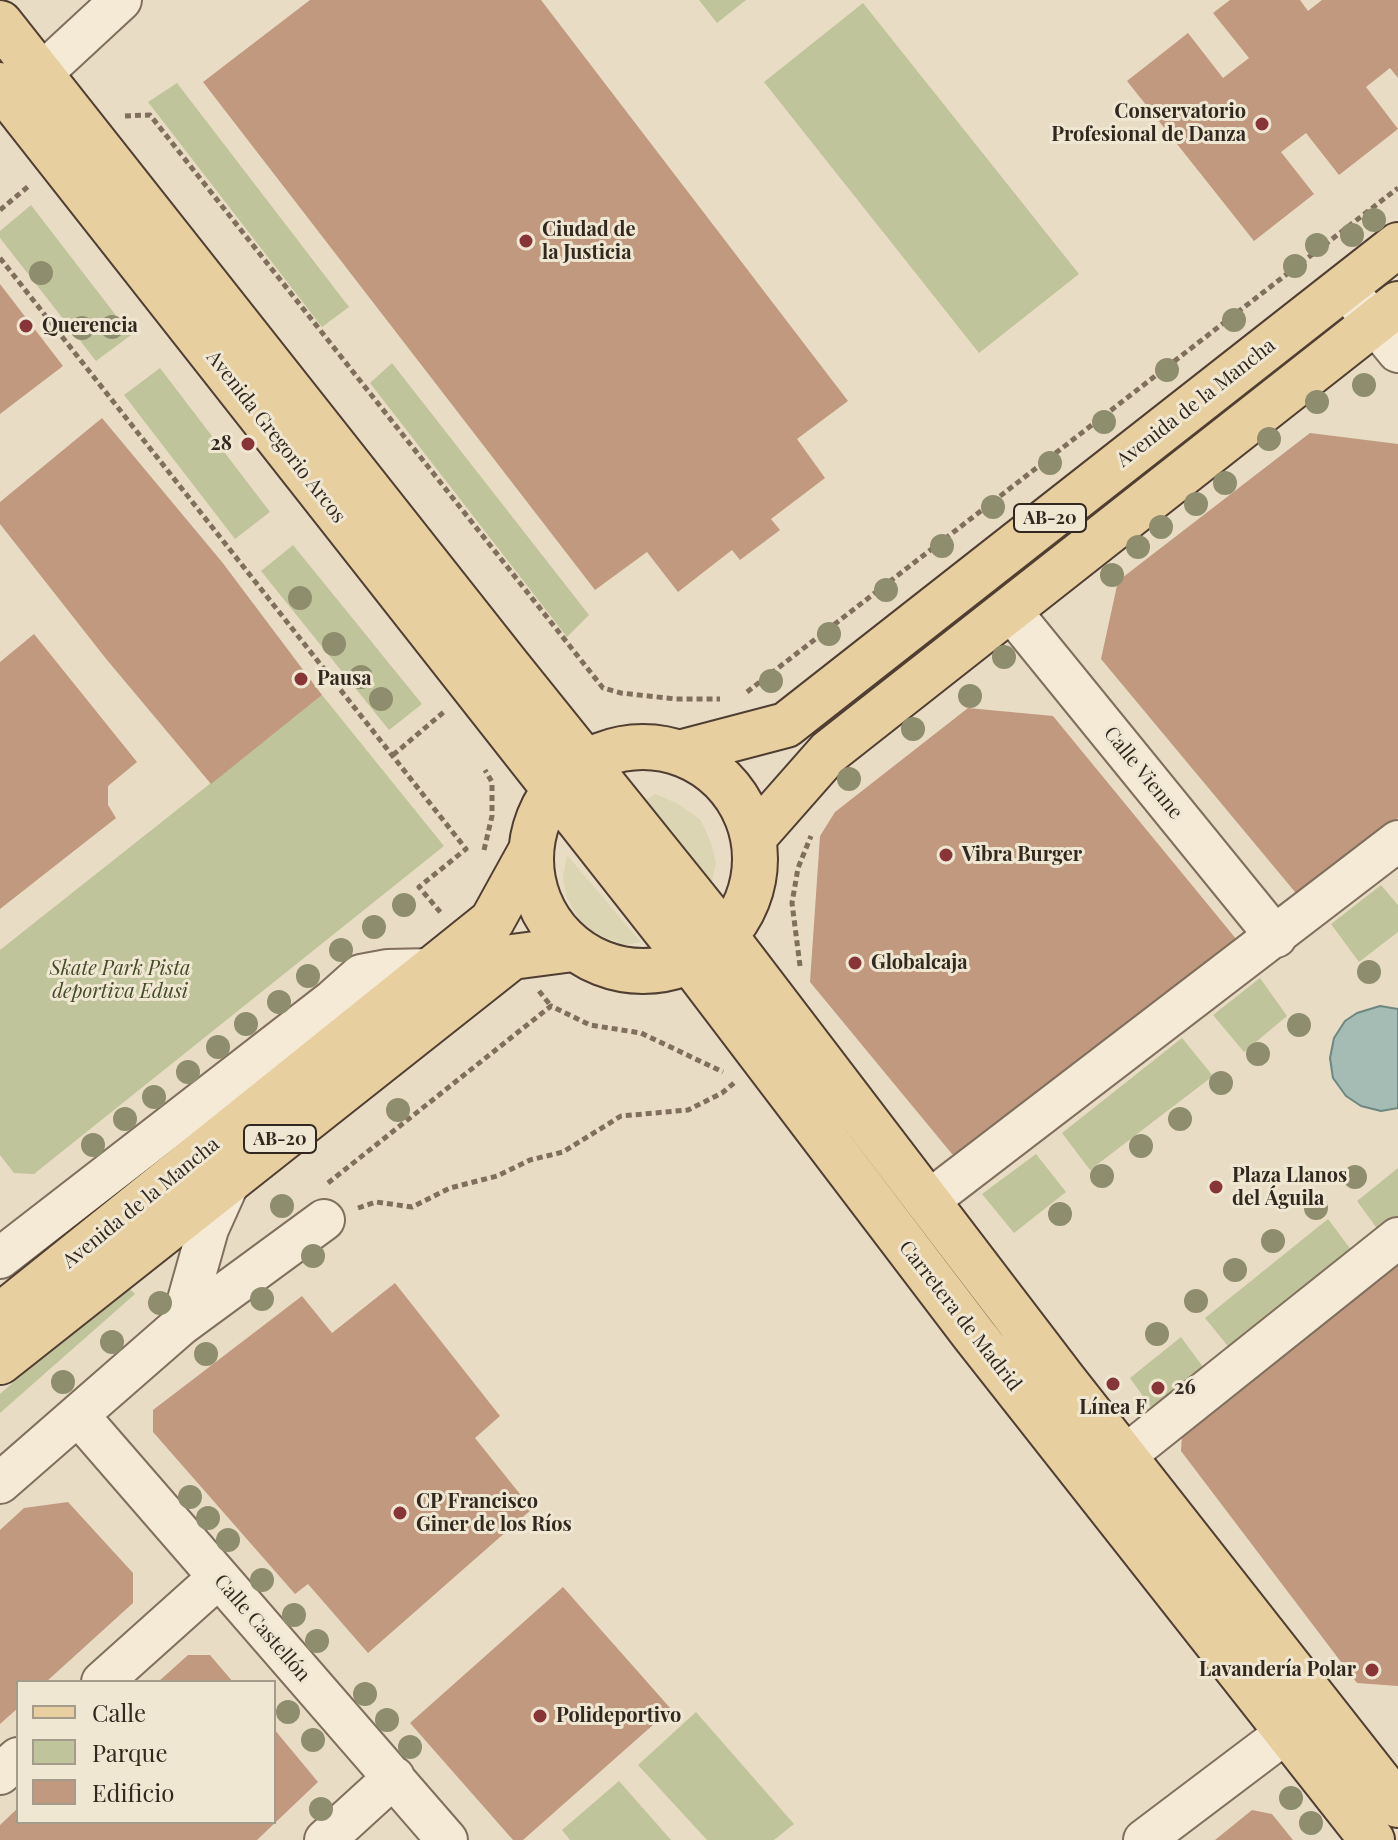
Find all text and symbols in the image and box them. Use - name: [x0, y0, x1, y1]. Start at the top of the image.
- place label: Conservatorio Profesional de Danza: [1051, 100, 1246, 147]
- marker: Conservatorio Profesional de Danza: [1253, 115, 1271, 133]
- place label: Ciudad de la Justicia: [542, 218, 635, 265]
- marker: Ciudad de la Justicia: [517, 232, 535, 250]
- place label: Querencia: [42, 314, 138, 338]
- marker: Querencia: [17, 317, 35, 335]
- street label: Avenida de la Mancha: [1112, 334, 1280, 472]
- street label: Avenida Gregorio Arcos: [201, 346, 351, 528]
- place label: 28: [210, 432, 232, 456]
- marker: 28: [239, 435, 257, 453]
- road number: AB-20: [1014, 504, 1086, 532]
- place label: Pausa: [317, 667, 372, 691]
- marker: Pausa: [292, 670, 310, 688]
- street label: Calle Vienne: [1098, 722, 1188, 824]
- place label: Vibra Burger: [962, 843, 1082, 867]
- marker: Vibra Burger: [937, 846, 955, 864]
- place label: Globalcaja: [871, 951, 968, 975]
- marker: Globalcaja: [846, 954, 864, 972]
- park label: Skate Park Pista deportiva Edusi: [50, 957, 190, 1004]
- road number: AB-20: [244, 1125, 316, 1153]
- street label: Avenida de la Mancha: [58, 1132, 224, 1274]
- place label: Plaza Llanos del Águila: [1232, 1164, 1347, 1211]
- marker: Plaza Llanos del Águila: [1207, 1178, 1225, 1196]
- street label: Carretera de Madrid: [894, 1236, 1026, 1396]
- marker: Línea F: [1104, 1375, 1122, 1393]
- place label: 26: [1174, 1376, 1196, 1400]
- marker: 26: [1149, 1379, 1167, 1397]
- place label: Línea F: [1079, 1396, 1147, 1420]
- place label: CP Francisco Giner de los Ríos: [416, 1490, 572, 1537]
- marker: CP Francisco Giner de los Ríos: [391, 1504, 409, 1522]
- street label: Calle Castellón: [209, 1570, 315, 1686]
- place label: Lavandería Polar: [1199, 1658, 1356, 1682]
- marker: Lavandería Polar: [1363, 1661, 1381, 1679]
- legend: [16, 1680, 276, 1824]
- text: Calle: [92, 1696, 146, 1728]
- place label: Polideportivo: [556, 1704, 681, 1728]
- marker: Polideportivo: [531, 1707, 549, 1725]
- text: Parque: [92, 1736, 168, 1768]
- text: Edificio: [92, 1776, 174, 1808]

